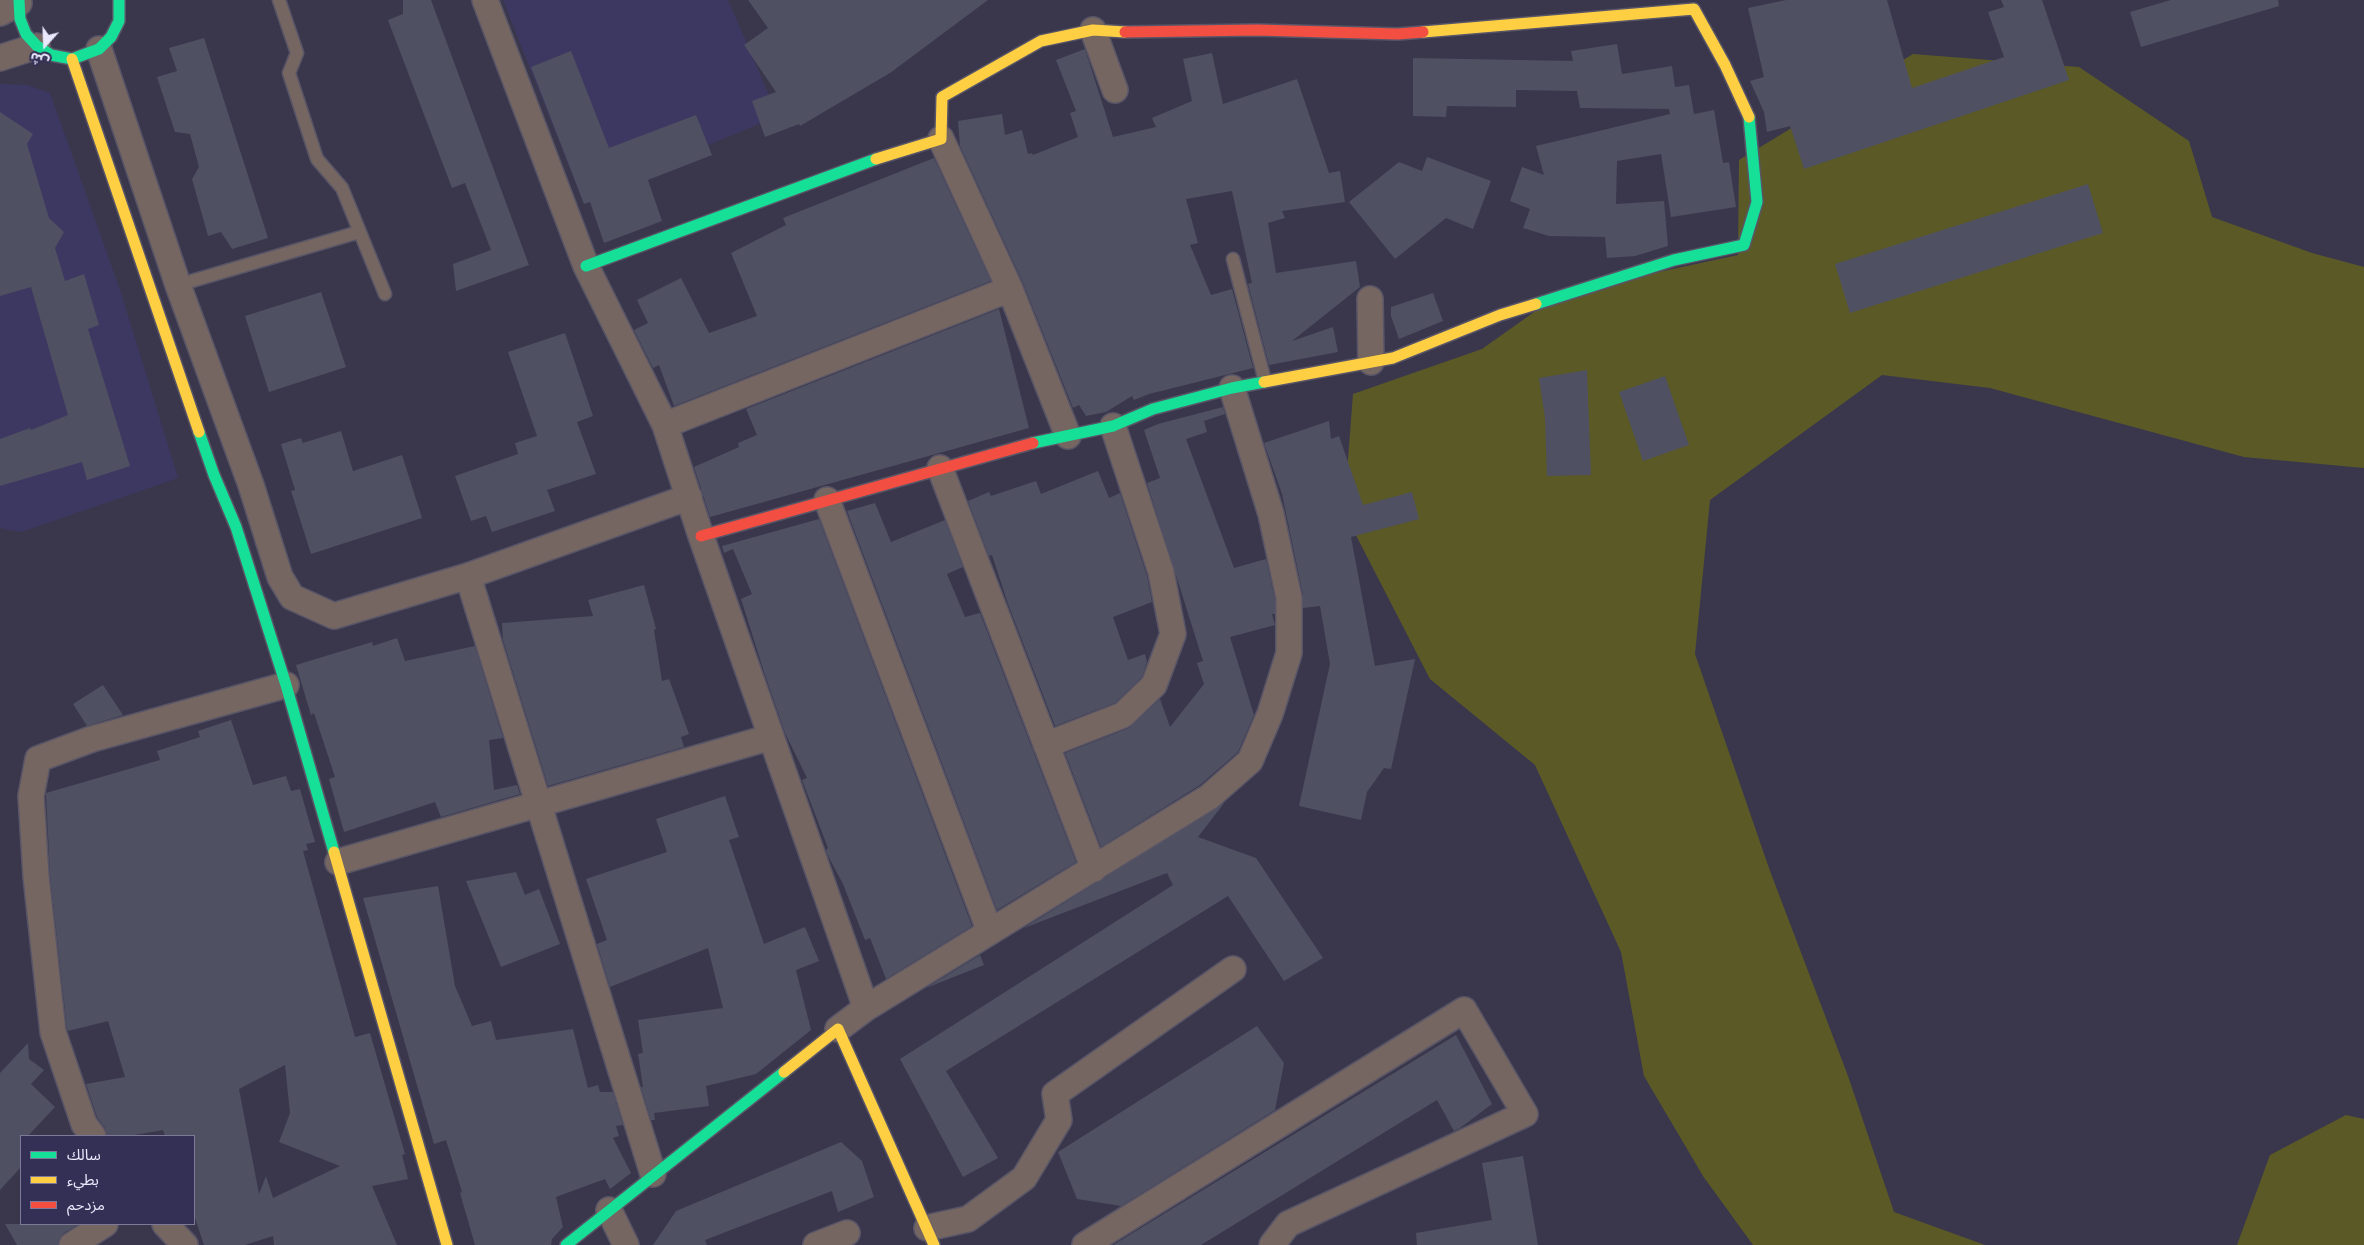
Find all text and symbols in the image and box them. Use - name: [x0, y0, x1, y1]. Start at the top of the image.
- north arrow: [20, 20, 70, 70]
- text: ش: [27, 46, 52, 72]
- legend: [20, 1135, 195, 1225]
- text: سالك: [67, 1145, 101, 1166]
- text: بطيء: [67, 1170, 99, 1191]
- text: مزدحم: [67, 1195, 105, 1216]

